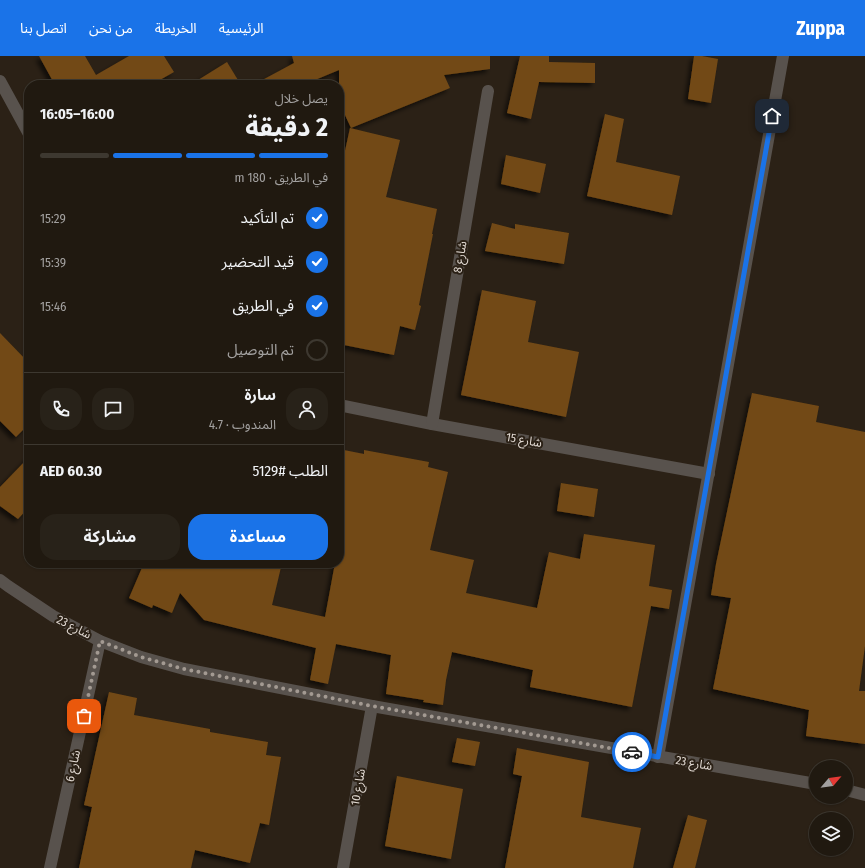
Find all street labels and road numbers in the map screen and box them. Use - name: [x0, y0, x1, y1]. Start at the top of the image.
- street label: شارع 8: [450, 240, 472, 274]
- street label: شارع 15: [505, 430, 543, 452]
- street label: شارع 23: [53, 612, 94, 643]
- street label: شارع 6: [63, 749, 85, 784]
- street label: شارع 23: [674, 753, 713, 775]
- street label: شارع 10: [348, 767, 370, 807]

